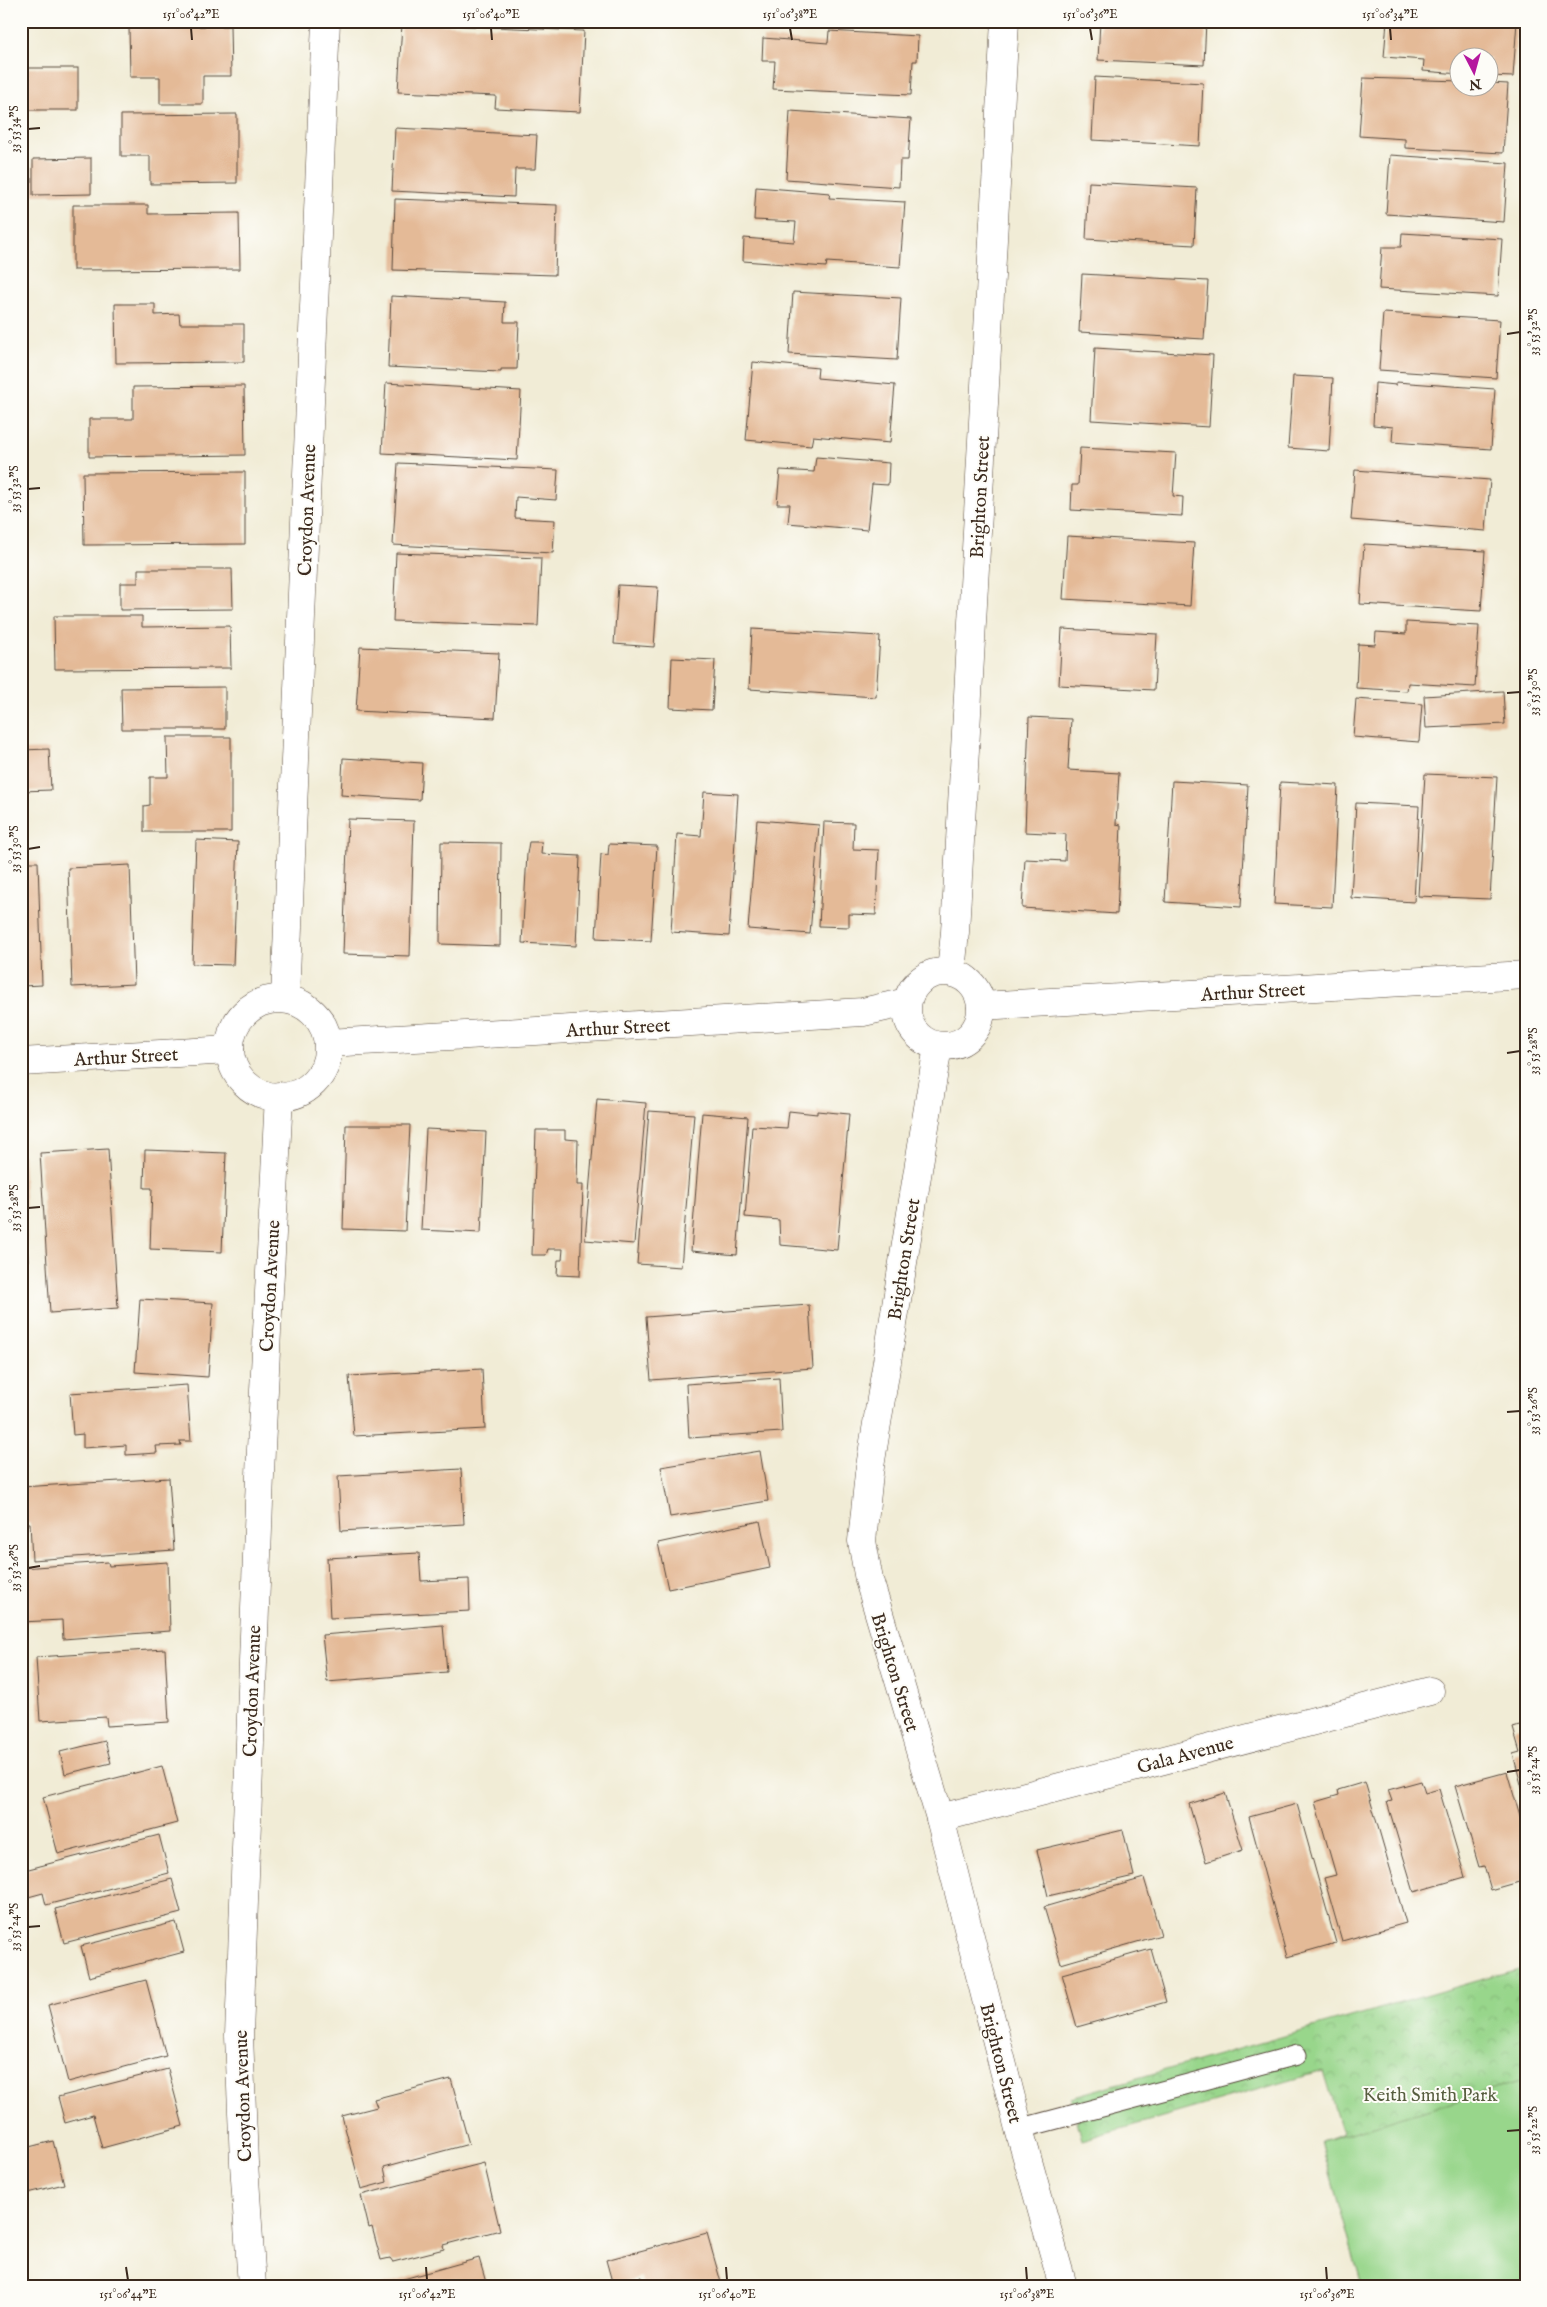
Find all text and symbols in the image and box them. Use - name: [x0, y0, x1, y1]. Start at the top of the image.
- text: 151°06'42"E: [162, 7, 220, 22]
- text: 151°06'40"E: [462, 7, 520, 22]
- text: 151°06'38"E: [763, 7, 817, 22]
- text: 151°06'36"E: [1062, 7, 1118, 22]
- text: 151°06'34"E: [1362, 7, 1418, 22]
- north arrow: [1450, 48, 1500, 98]
- text: N: [1468, 74, 1483, 94]
- text: 33°53'34"S: [7, 105, 22, 153]
- text: 33°53'32"S: [1526, 308, 1541, 356]
- street label: Brighton Street: [966, 435, 996, 559]
- street label: Croydon Avenue: [294, 443, 322, 577]
- text: 33°53'32"S: [7, 465, 22, 513]
- text: 33°53'30"S: [1526, 668, 1541, 716]
- text: 33°53'30"S: [7, 825, 22, 873]
- street label: Arthur Street: [1199, 978, 1306, 1008]
- street label: Arthur Street: [564, 1014, 671, 1044]
- text: 33°53'28"S: [1526, 1027, 1541, 1075]
- street label: Arthur Street: [72, 1043, 179, 1073]
- text: 33°53'28"S: [7, 1184, 22, 1232]
- street label: Brighton Street: [883, 1196, 927, 1322]
- street label: Croydon Avenue: [256, 1219, 286, 1353]
- text: 33°53'26"S: [1526, 1387, 1541, 1435]
- text: 33°53'26"S: [7, 1544, 22, 1592]
- street label: Brighton Street: [865, 1610, 924, 1735]
- street label: Croydon Avenue: [239, 1624, 267, 1758]
- street label: Gala Avenue: [1135, 1731, 1237, 1780]
- text: 33°53'24"S: [1526, 1746, 1541, 1794]
- text: 33°53'24"S: [7, 1903, 22, 1951]
- street label: Brighton Street: [974, 2001, 1027, 2127]
- street label: Croydon Avenue: [230, 2029, 258, 2162]
- park label: Keith Smith Park: [1363, 2084, 1498, 2108]
- text: 33°53'22"S: [1526, 2106, 1541, 2154]
- text: 151°06'44"E: [99, 2287, 157, 2302]
- text: 151°06'42"E: [398, 2287, 456, 2302]
- text: 151°06'40"E: [698, 2287, 756, 2302]
- text: 151°06'38"E: [1000, 2287, 1054, 2302]
- text: 151°06'36"E: [1299, 2287, 1355, 2302]

